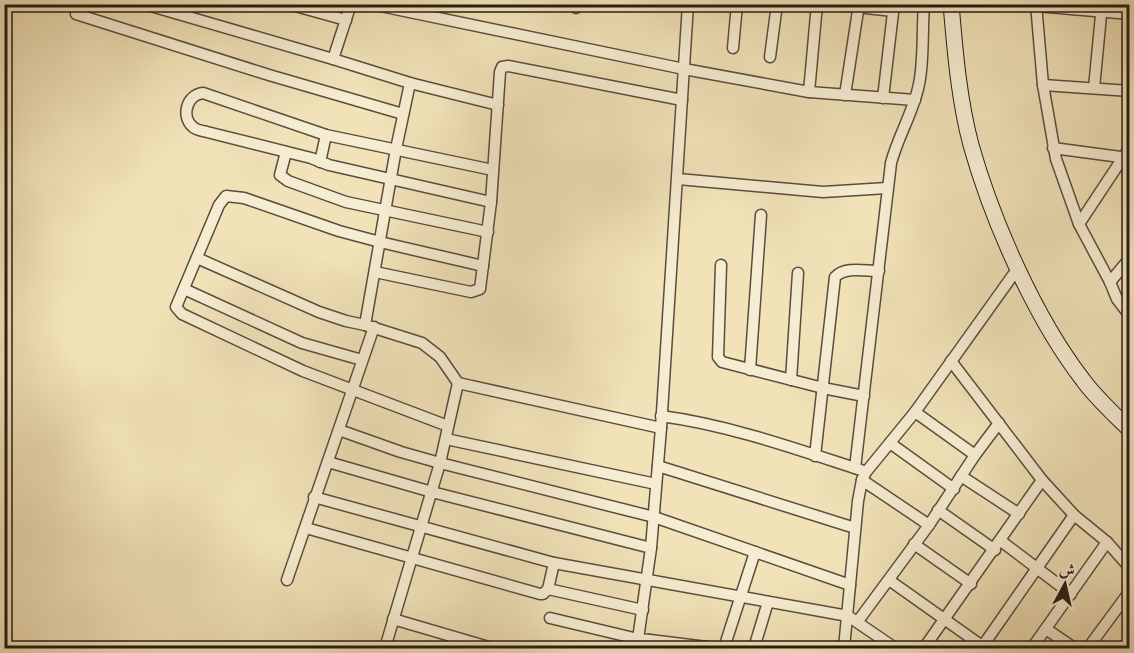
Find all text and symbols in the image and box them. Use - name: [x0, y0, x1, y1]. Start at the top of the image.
- north arrow: [1035, 554, 1095, 614]
- text: ش: [1058, 559, 1076, 580]

